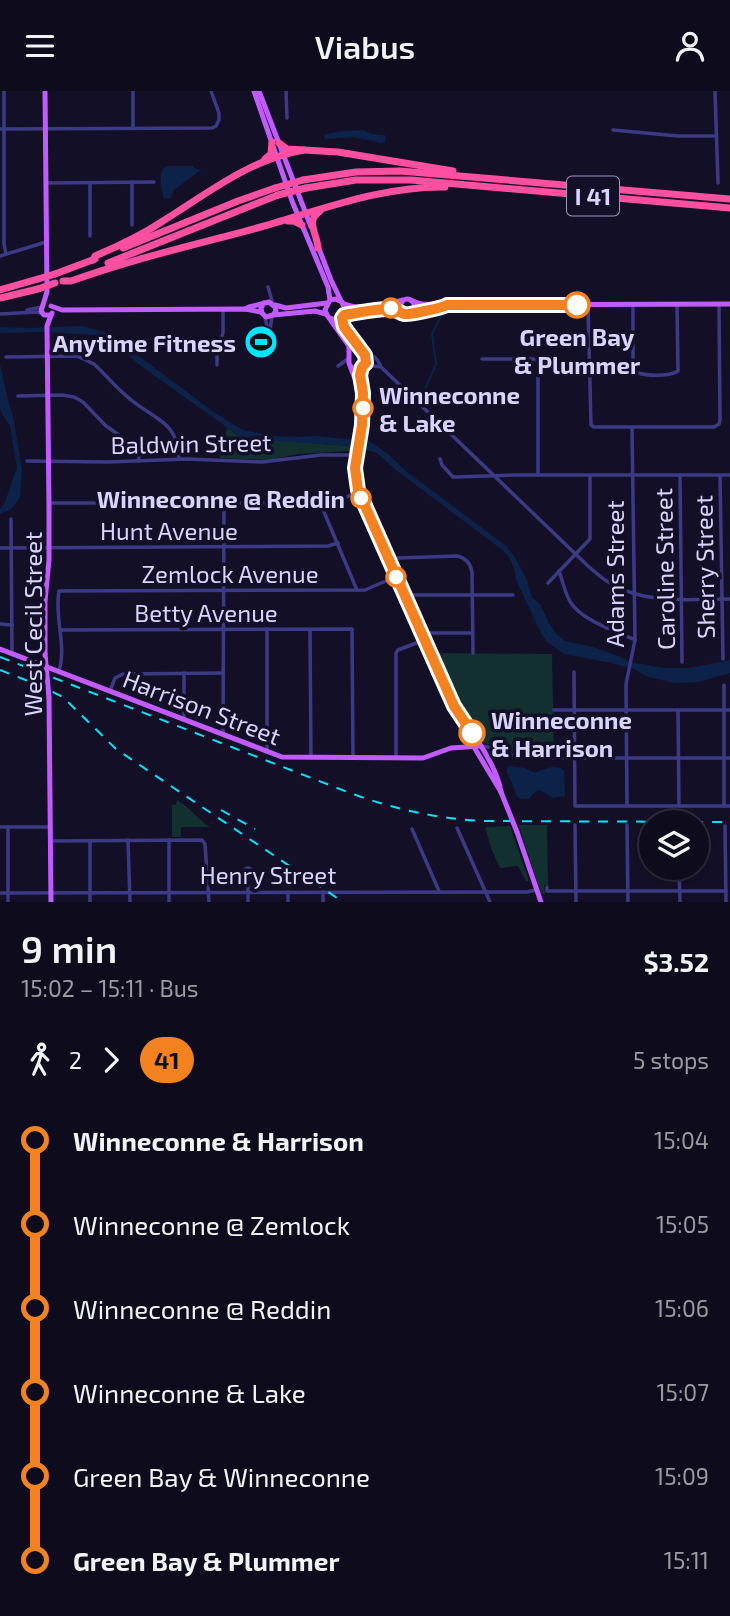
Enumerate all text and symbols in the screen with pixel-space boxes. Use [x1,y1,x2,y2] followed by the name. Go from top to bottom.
[21,27,59,65] icon: menu
[315,27,415,65] text: Viabus
[671,27,709,65] icon: person
[567,177,619,215] road number: I 41
[564,292,590,318] marker: Green Bay & Plummer
[381,298,401,318] unlabelled marker
[514,322,641,379] place label: Green Bay & Plummer
[242,323,280,361] sports icon: Anytime Fitness
[53,328,236,357] place label: Anytime Fitness
[379,380,520,437] place label: Winneconne & Lake
[353,398,373,418] marker: Winneconne & Lake
[110,427,272,459] street label: Baldwin Street
[97,484,345,513] place label: Winneconne @ Reddin
[351,488,371,508] marker: Winneconne @ Reddin
[648,488,680,650] street label: Caroline Street
[688,495,720,639] street label: Sherry Street
[600,500,629,648] street label: Adams Street
[100,516,238,545] street label: Hunt Avenue
[18,532,47,716] street label: West Cecil Street
[141,559,319,588] street label: Zemlock Avenue
[386,567,406,587] unlabelled marker
[134,598,278,627] street label: Betty Avenue
[119,664,285,750] street label: Harrison Street
[491,705,632,762] place label: Winneconne & Harrison
[459,720,485,746] marker: Winneconne & Harrison
[639,810,709,880] map controls
[639,810,709,880] button: layers
[200,860,336,889] street label: Henry Street
[21,925,117,971] text: 9 min
[643,946,709,977] text: $3.52
[21,974,199,1002] text: 15:02 – 15:11 · Bus
[21,1041,59,1079] icon: walk
[92,1041,130,1079] icon: forward
[154,1045,180,1074] text: 41
[69,1046,82,1074] text: 2
[633,1046,709,1074] text: 5 stops
[73,1125,364,1156] text: Winneconne & Harrison
[654,1126,709,1154] text: 15:04
[73,1209,350,1240] text: Winneconne @ Zemlock
[656,1210,709,1238] text: 15:05
[73,1293,331,1324] text: Winneconne @ Reddin
[655,1294,709,1322] text: 15:06
[73,1377,306,1408] text: Winneconne & Lake
[656,1378,709,1406] text: 15:07
[73,1461,370,1492] text: Green Bay & Winneconne
[655,1462,709,1490] text: 15:09
[73,1545,340,1576] text: Green Bay & Plummer
[664,1546,709,1574] text: 15:11

